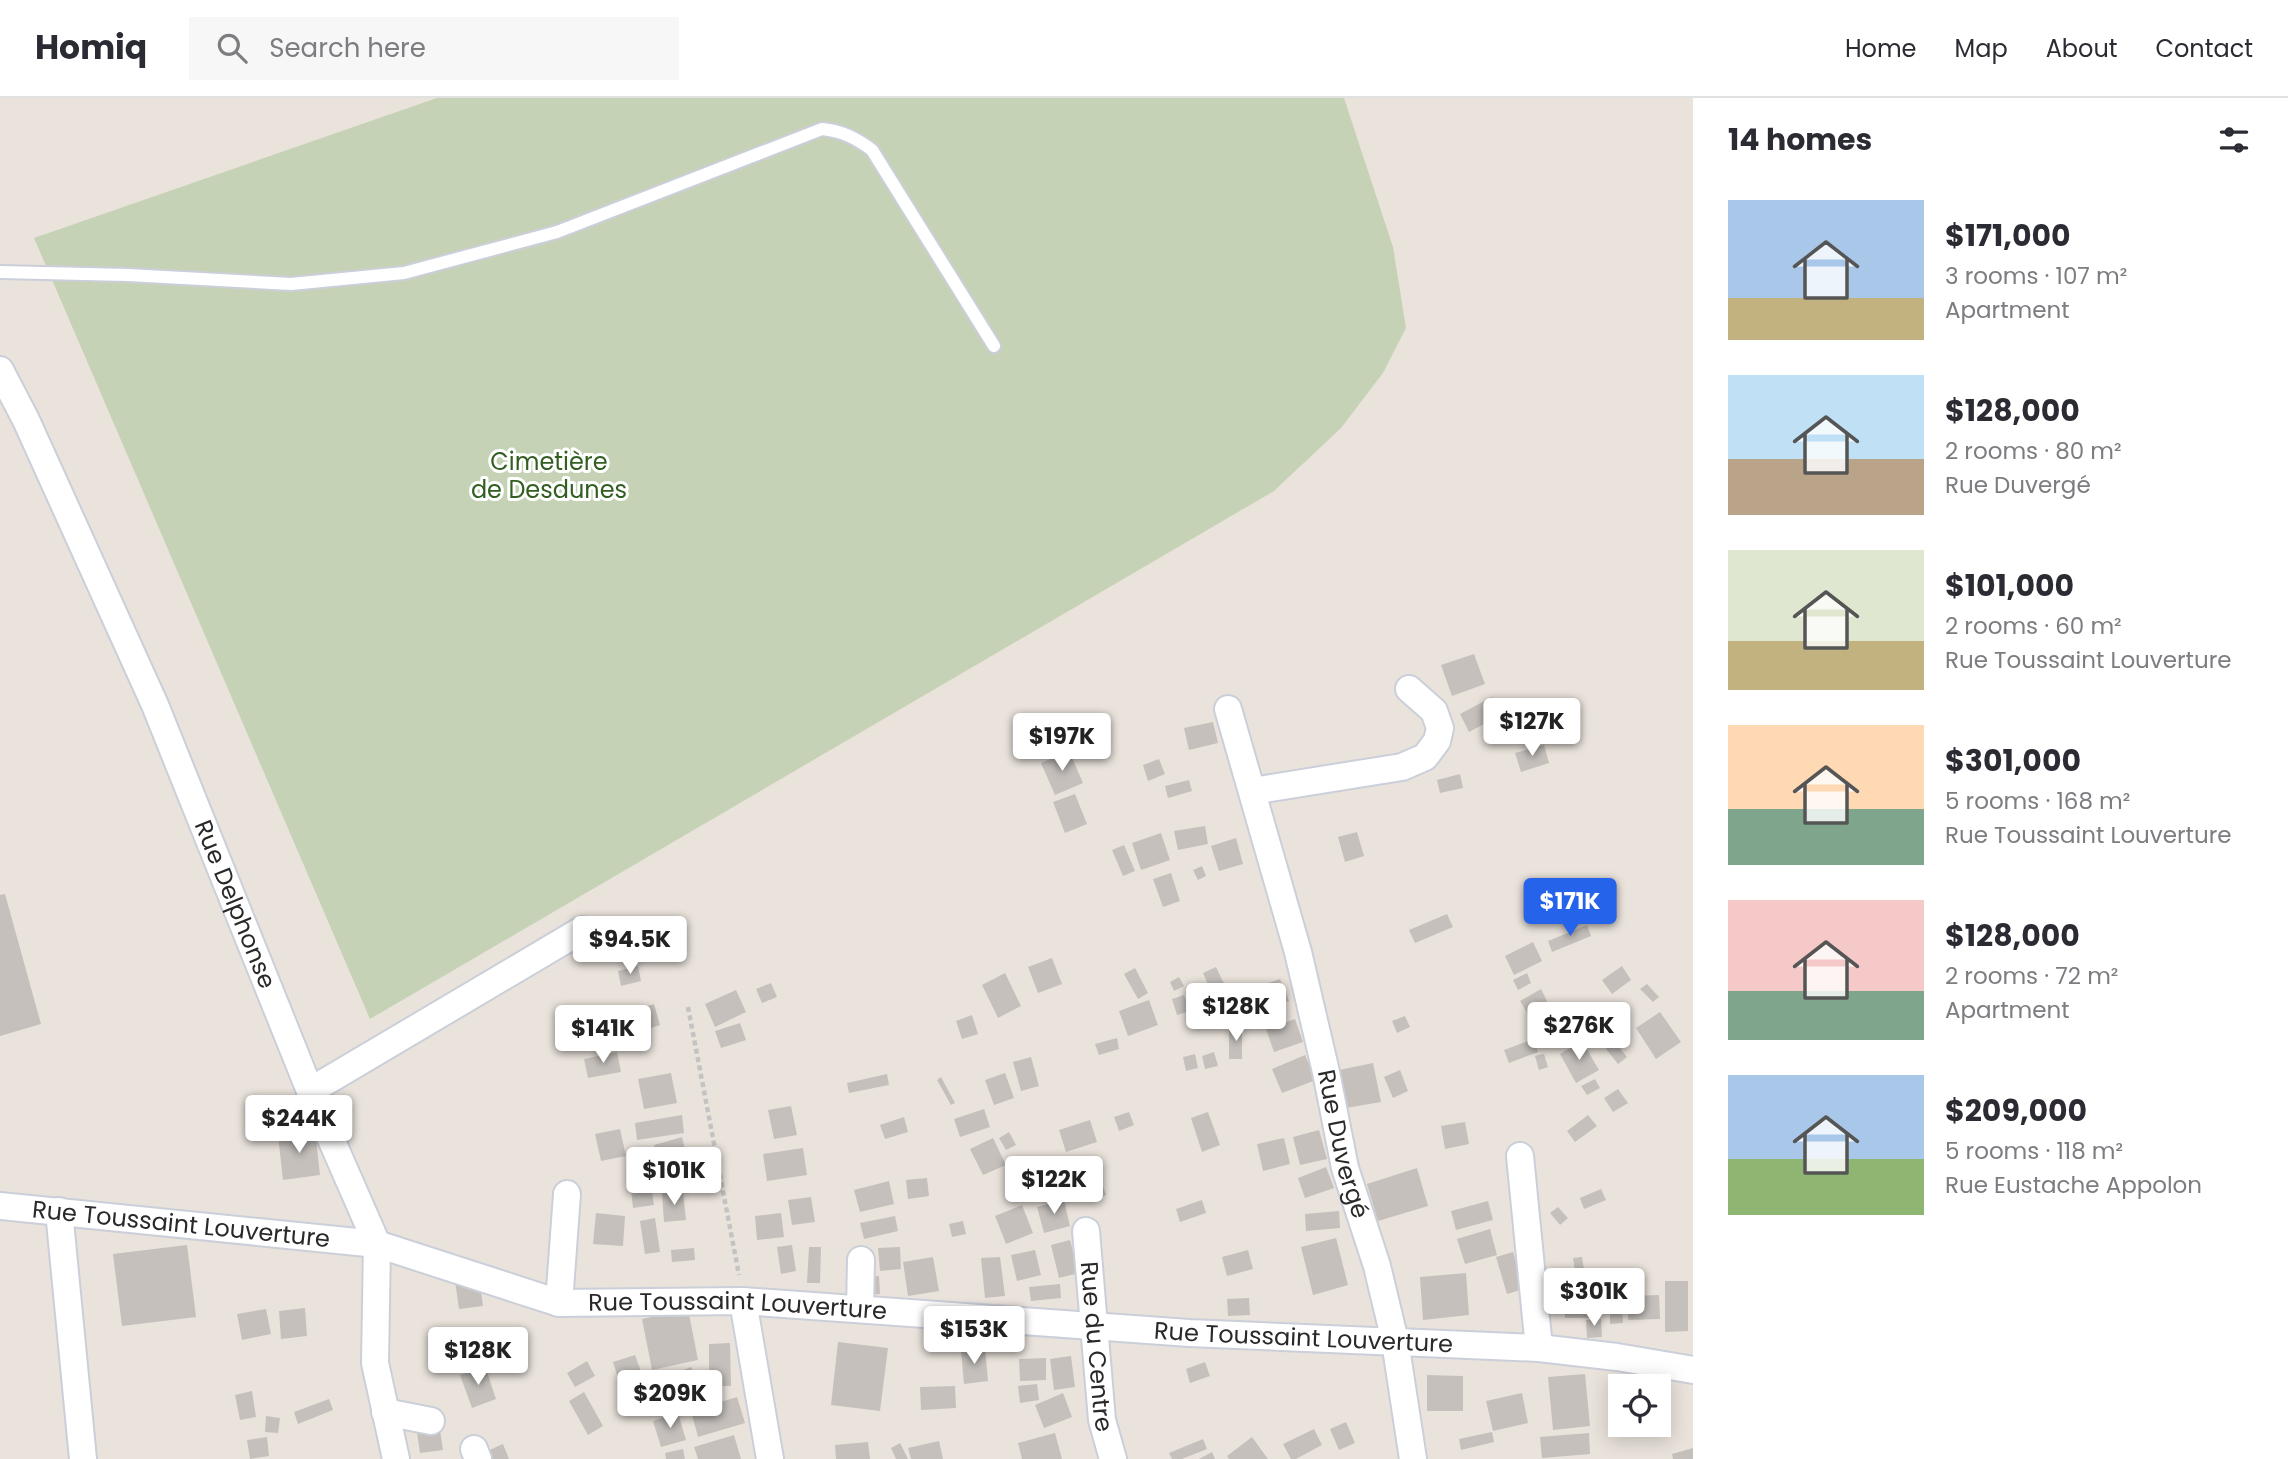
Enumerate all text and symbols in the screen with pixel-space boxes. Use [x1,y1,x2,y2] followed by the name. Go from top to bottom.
[189,17,679,80] search box
[35,24,147,71] text: Homiq
[213,29,251,67] icon: search
[269,30,426,66] text: Search here
[1845,32,1917,65] text: Home
[1955,32,2008,65] text: Map
[2046,32,2117,65] text: About
[2155,32,2253,65] text: Contact
[1728,118,1872,161] text: 14 homes
[2215,121,2253,159] icon: filters
[1945,214,2071,257] text: $171,000
[1784,228,1868,312] icon: home
[1945,260,2127,292] text: 3 rooms · 107 m²
[1945,294,2070,326] text: Apartment
[1945,389,2080,432] text: $128,000
[1784,403,1868,487] icon: home
[1945,435,2122,467] text: 2 rooms · 80 m²
[471,445,627,506] park label: Cimetière de Desdunes
[1945,469,2091,501] text: Rue Duvergé
[1945,564,2074,607] text: $101,000
[1784,578,1868,662] icon: home
[1945,610,2122,642] text: 2 rooms · 60 m²
[1945,644,2232,676] text: Rue Toussaint Louverture
[1483,698,1581,758] pin: $127K
[1499,705,1565,737] text: $127K
[1013,714,1111,773] pin: $197K
[1029,720,1095,752] text: $197K
[1945,739,2081,782] text: $301,000
[1784,753,1868,837] icon: home
[1945,785,2130,817] text: 5 rooms · 168 m²
[187,815,284,993] street label: Rue Delphonse
[1945,819,2232,851] text: Rue Toussaint Louverture
[1521,878,1619,938] pin: $171K
[1540,885,1600,917] text: $171K
[1945,914,2080,957] text: $128,000
[573,916,687,976] pin: $94.5K
[589,923,671,955] text: $94.5K
[1784,928,1868,1012] icon: home
[1945,960,2118,992] text: 2 rooms · 72 m²
[1187,984,1285,1043] pin: $128K
[1202,990,1270,1022] text: $128K
[1945,994,2070,1026] text: Apartment
[1530,1002,1628,1062] pin: $276K
[554,1006,652,1065] pin: $141K
[1543,1009,1615,1041] text: $276K
[571,1012,635,1044] text: $141K
[1310,1067,1377,1222] street label: Rue Duvergé
[1945,1089,2087,1132] text: $209,000
[250,1096,348,1155] pin: $244K
[261,1102,337,1134] text: $244K
[1784,1103,1868,1187] icon: home
[1945,1135,2123,1167] text: 5 rooms · 118 m²
[625,1148,723,1207] pin: $101K
[642,1154,706,1186] text: $101K
[1005,1156,1103,1216] pin: $122K
[1021,1163,1087,1195] text: $122K
[1945,1169,2202,1201] text: Rue Eustache Appolon
[31,1192,332,1255] street label: Rue Toussaint Louverture
[1073,1260,1122,1436] street label: Rue du Centre
[1545,1268,1643,1328] pin: $301K
[1560,1275,1628,1307] text: $301K
[588,1284,888,1327] street label: Rue Toussaint Louverture
[925,1306,1023,1366] pin: $153K
[940,1313,1008,1345] text: $153K
[1153,1314,1454,1360] street label: Rue Toussaint Louverture
[429,1328,527,1387] pin: $128K
[444,1334,512,1366] text: $128K
[621,1370,719,1430] pin: $209K
[1608,1374,1671,1437] map controls
[1608,1374,1671,1437] button: locate
[633,1377,707,1409] text: $209K

